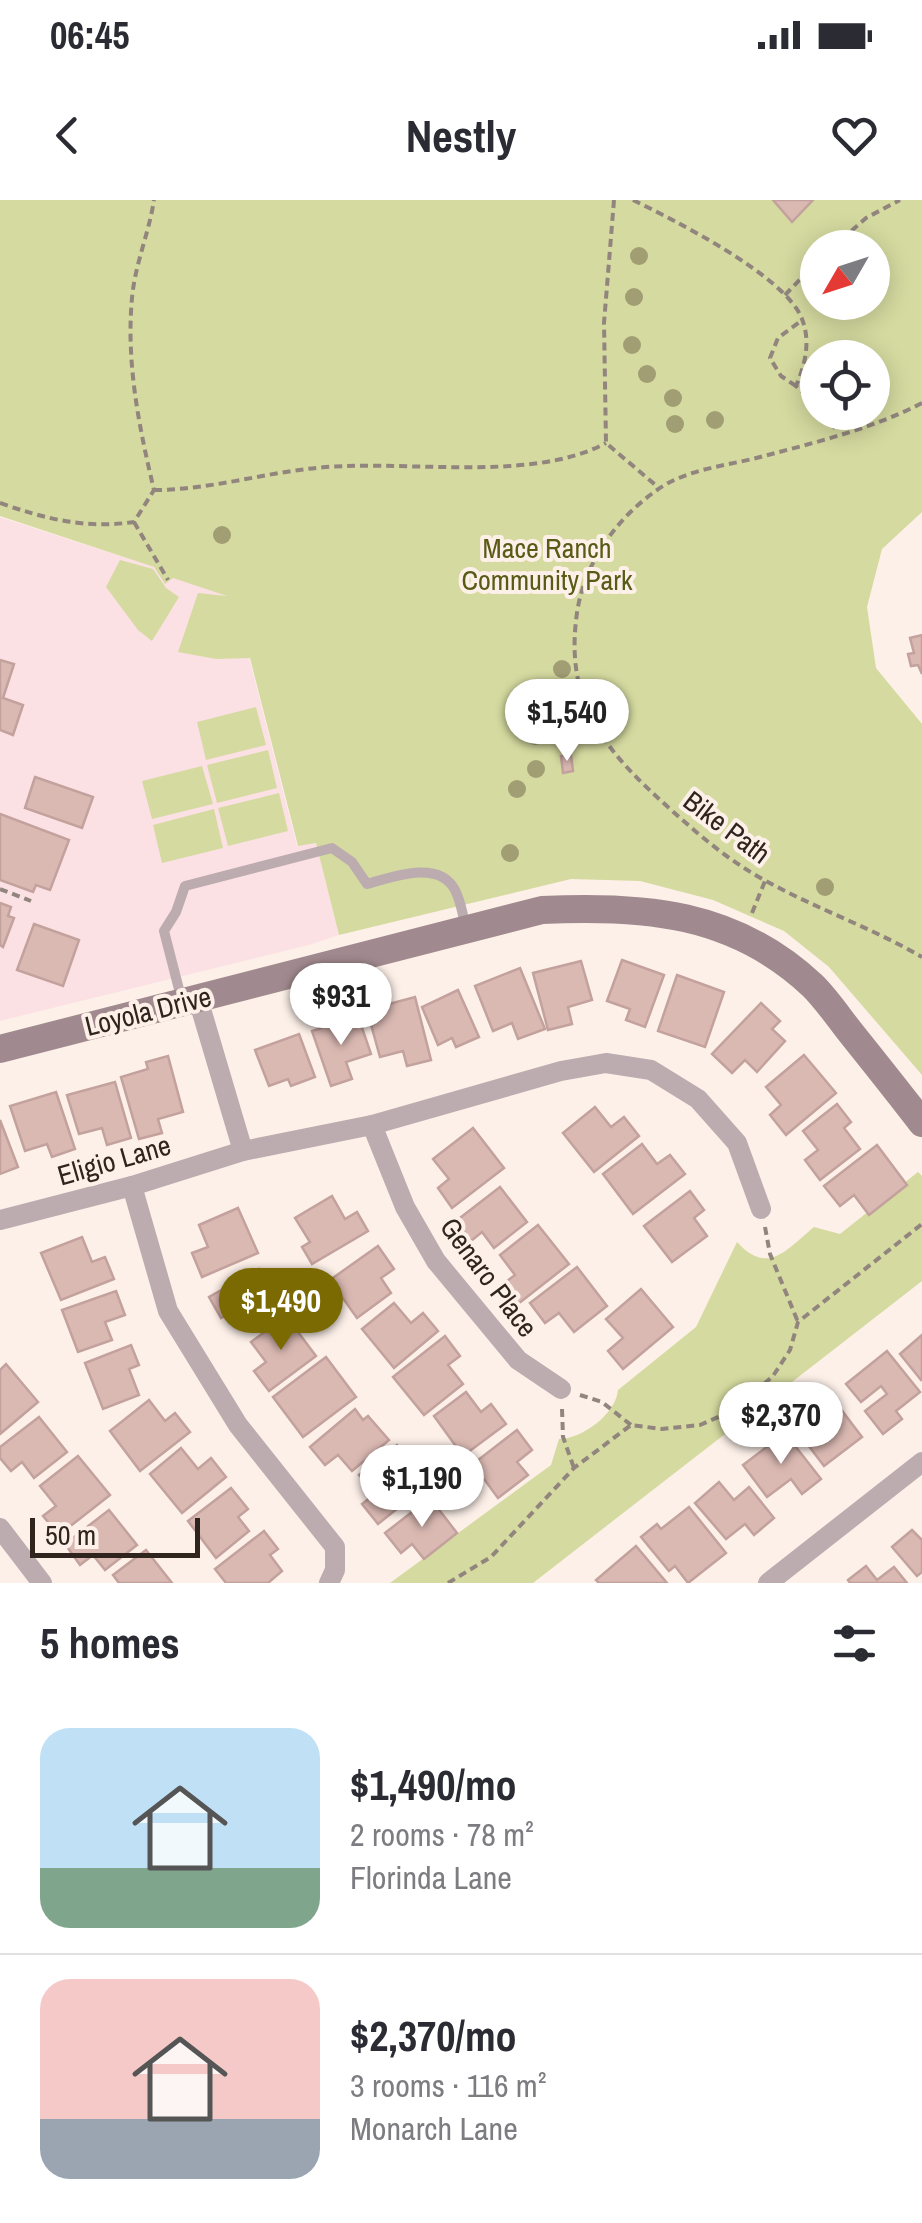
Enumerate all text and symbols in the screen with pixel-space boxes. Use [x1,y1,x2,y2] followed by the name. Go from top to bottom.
[50,10,130,61] text: 06:45
[406,105,516,166] text: Nestly
[40,108,95,163] icon: back
[827,108,882,163] icon: heart
[800,230,890,320] north arrow
[800,230,890,430] map controls
[800,340,890,430] button: locate
[462,529,633,599] park label: Mace Ranch Community Park
[486,679,648,764] pin: $1,540
[527,690,607,733] text: $1,540
[676,782,778,872] street label: Bike Path
[282,963,400,1048] pin: $931
[312,974,370,1017] text: $931
[81,977,215,1045] street label: Loyola Drive
[53,1126,175,1194] street label: Eligio Lane
[432,1209,546,1345] street label: Genaro Place
[200,1268,362,1353] pin: $1,490
[241,1279,321,1322] text: $1,490
[700,1382,862,1467] pin: $2,370
[741,1393,821,1436] text: $2,370
[341,1445,503,1530] pin: $1,190
[382,1456,462,1499] text: $1,190
[30,1513,200,1558] scale bar
[45,1516,96,1554] text: 50 m
[40,1615,180,1671] text: 5 homes
[827,1616,882,1671] icon: filters
[350,1757,517,1813] text: $1,490/mo
[120,1768,240,1888] icon: home
[350,1813,534,1856] text: 2 rooms · 78 m²
[350,1856,512,1899] text: Florinda Lane
[350,2008,517,2064] text: $2,370/mo
[120,2019,240,2139] icon: home
[350,2064,546,2107] text: 3 rooms · 116 m²
[350,2107,518,2150] text: Monarch Lane

